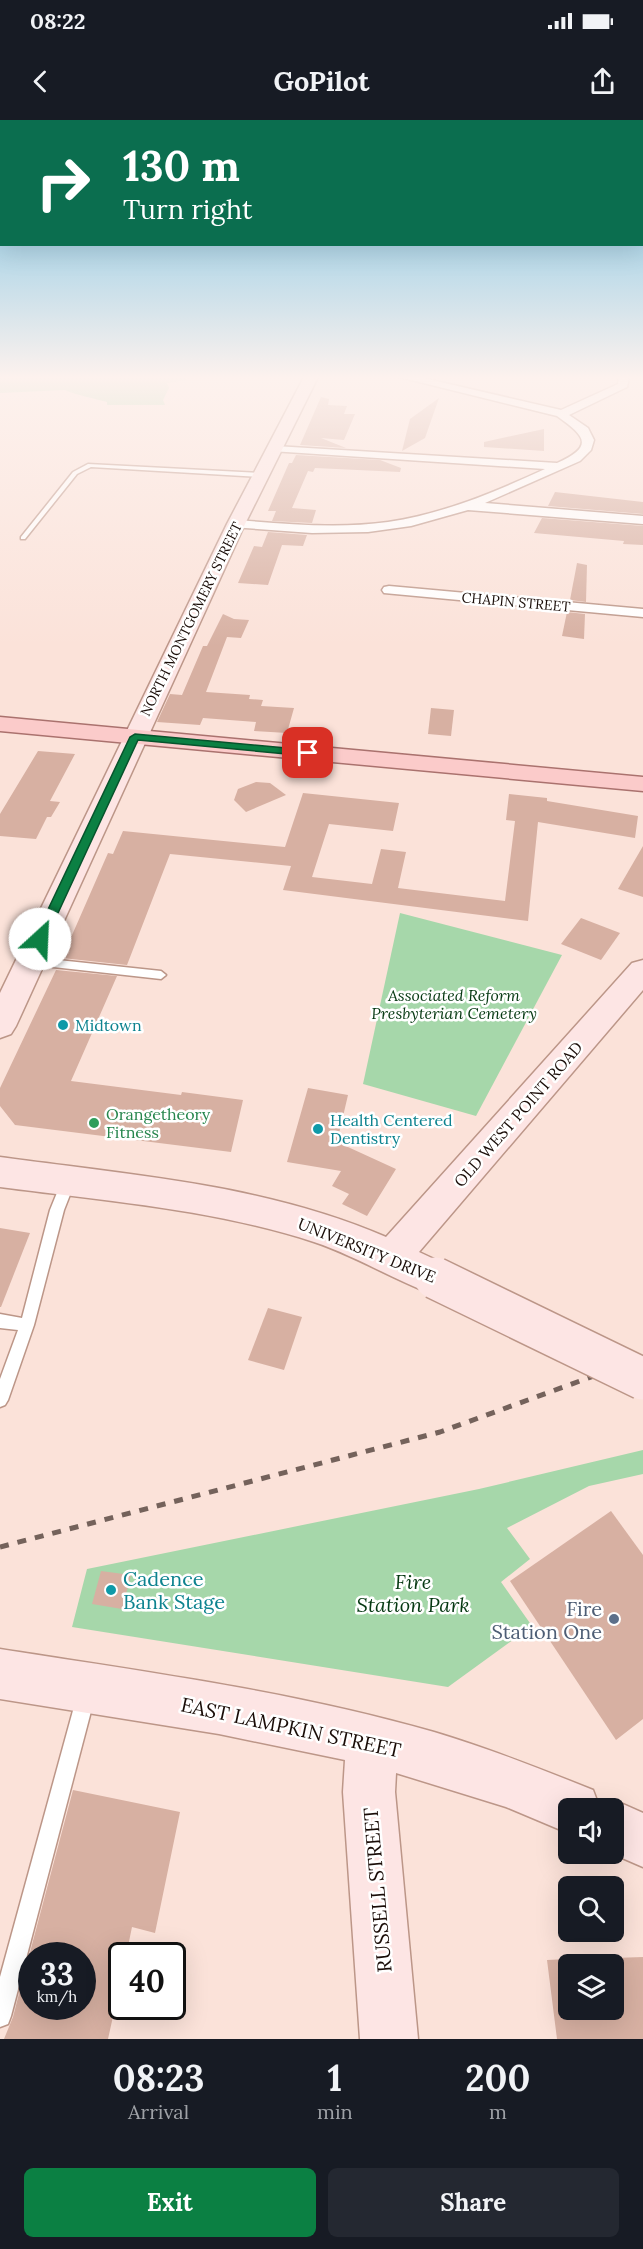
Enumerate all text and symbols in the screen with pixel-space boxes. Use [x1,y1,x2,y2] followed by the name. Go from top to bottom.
[30,7,86,35] text: 08:22
[274,64,369,98] text: GoPilot
[24,65,57,98] icon: back
[586,65,619,98] icon: share
[123,139,240,193] text: 130 m
[24,144,102,222] icon: right
[123,192,252,226] text: Turn right
[136,519,246,719] street label: NORTH MONTGOMERY STREET
[461,588,571,616] street label: CHAPIN STREET
[282,727,333,778] pin
[291,736,324,769] icon: arrive
[8,907,72,971] position arrow
[371,985,537,1023] park label: Associated Reform Presbyterian Cemetery
[75,1015,142,1035] place label: Midtown
[56,1018,70,1032] marker: Midtown
[449,1037,587,1191] street label: OLD WEST POINT ROAD
[106,1104,211,1142] place label: Orangetheory Fitness
[330,1110,453,1148] place label: Health Centered Dentistry
[87,1116,101,1130] marker: Orangetheory Fitness
[311,1122,325,1136] marker: Health Centered Dentistry
[295,1213,439,1287] street label: UNIVERSITY DRIVE
[123,1566,225,1614] place label: Cadence Bank Stage
[356,1569,470,1617] park label: Fire Station Park
[104,1583,118,1597] marker: Cadence Bank Stage
[492,1596,602,1644] place label: Fire Station One
[607,1612,621,1626] marker: Fire Station One
[179,1691,404,1763] street label: EAST LAMPKIN STREET
[558,1798,624,2020] map controls
[558,1798,624,1864] button: sound
[357,1806,397,1973] street label: RUSSELL STREET
[558,1876,624,1942] button: search
[108,1942,186,2020] speed limit sign: 40
[558,1954,624,2020] button: layers
[40,1955,74,1993] text: 33
[37,1987,77,2006] text: km/h
[113,2055,204,2101] text: 08:23
[328,2055,342,2101] text: 1
[465,2055,530,2101] text: 200
[128,2099,189,2124] text: Arrival
[317,2099,353,2124] text: min
[489,2099,507,2124] text: m
[24,2168,316,2237] button: Exit
[328,2168,619,2237] button: Share

